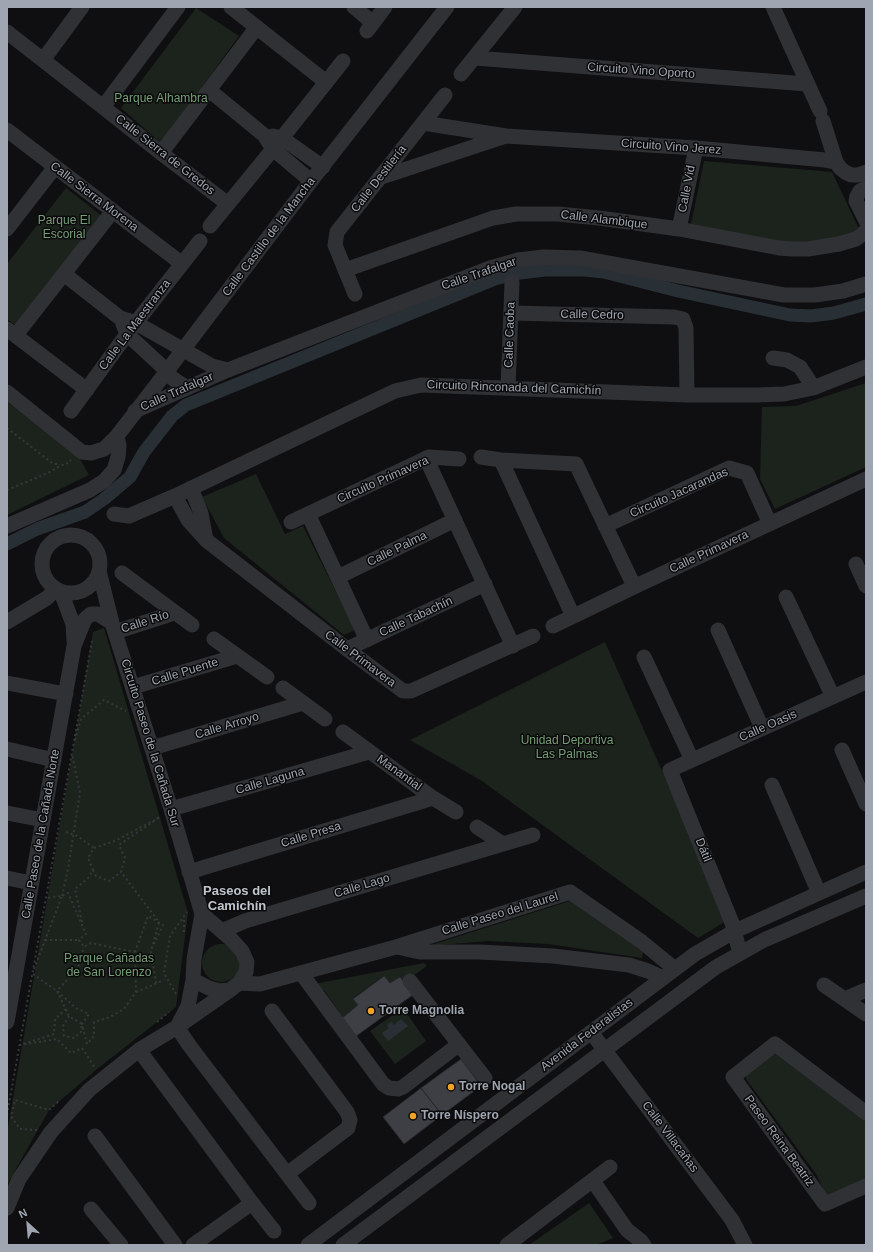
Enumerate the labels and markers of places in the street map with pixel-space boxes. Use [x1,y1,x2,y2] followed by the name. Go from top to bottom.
[379,1004,464,1018] place label: Torre Magnolia
[366,1006,376,1016] marker: Torre Magnolia
[459,1080,525,1094] place label: Torre Nogal
[446,1082,456,1092] marker: Torre Nogal
[421,1109,499,1123] place label: Torre Níspero
[408,1111,418,1121] marker: Torre Níspero

